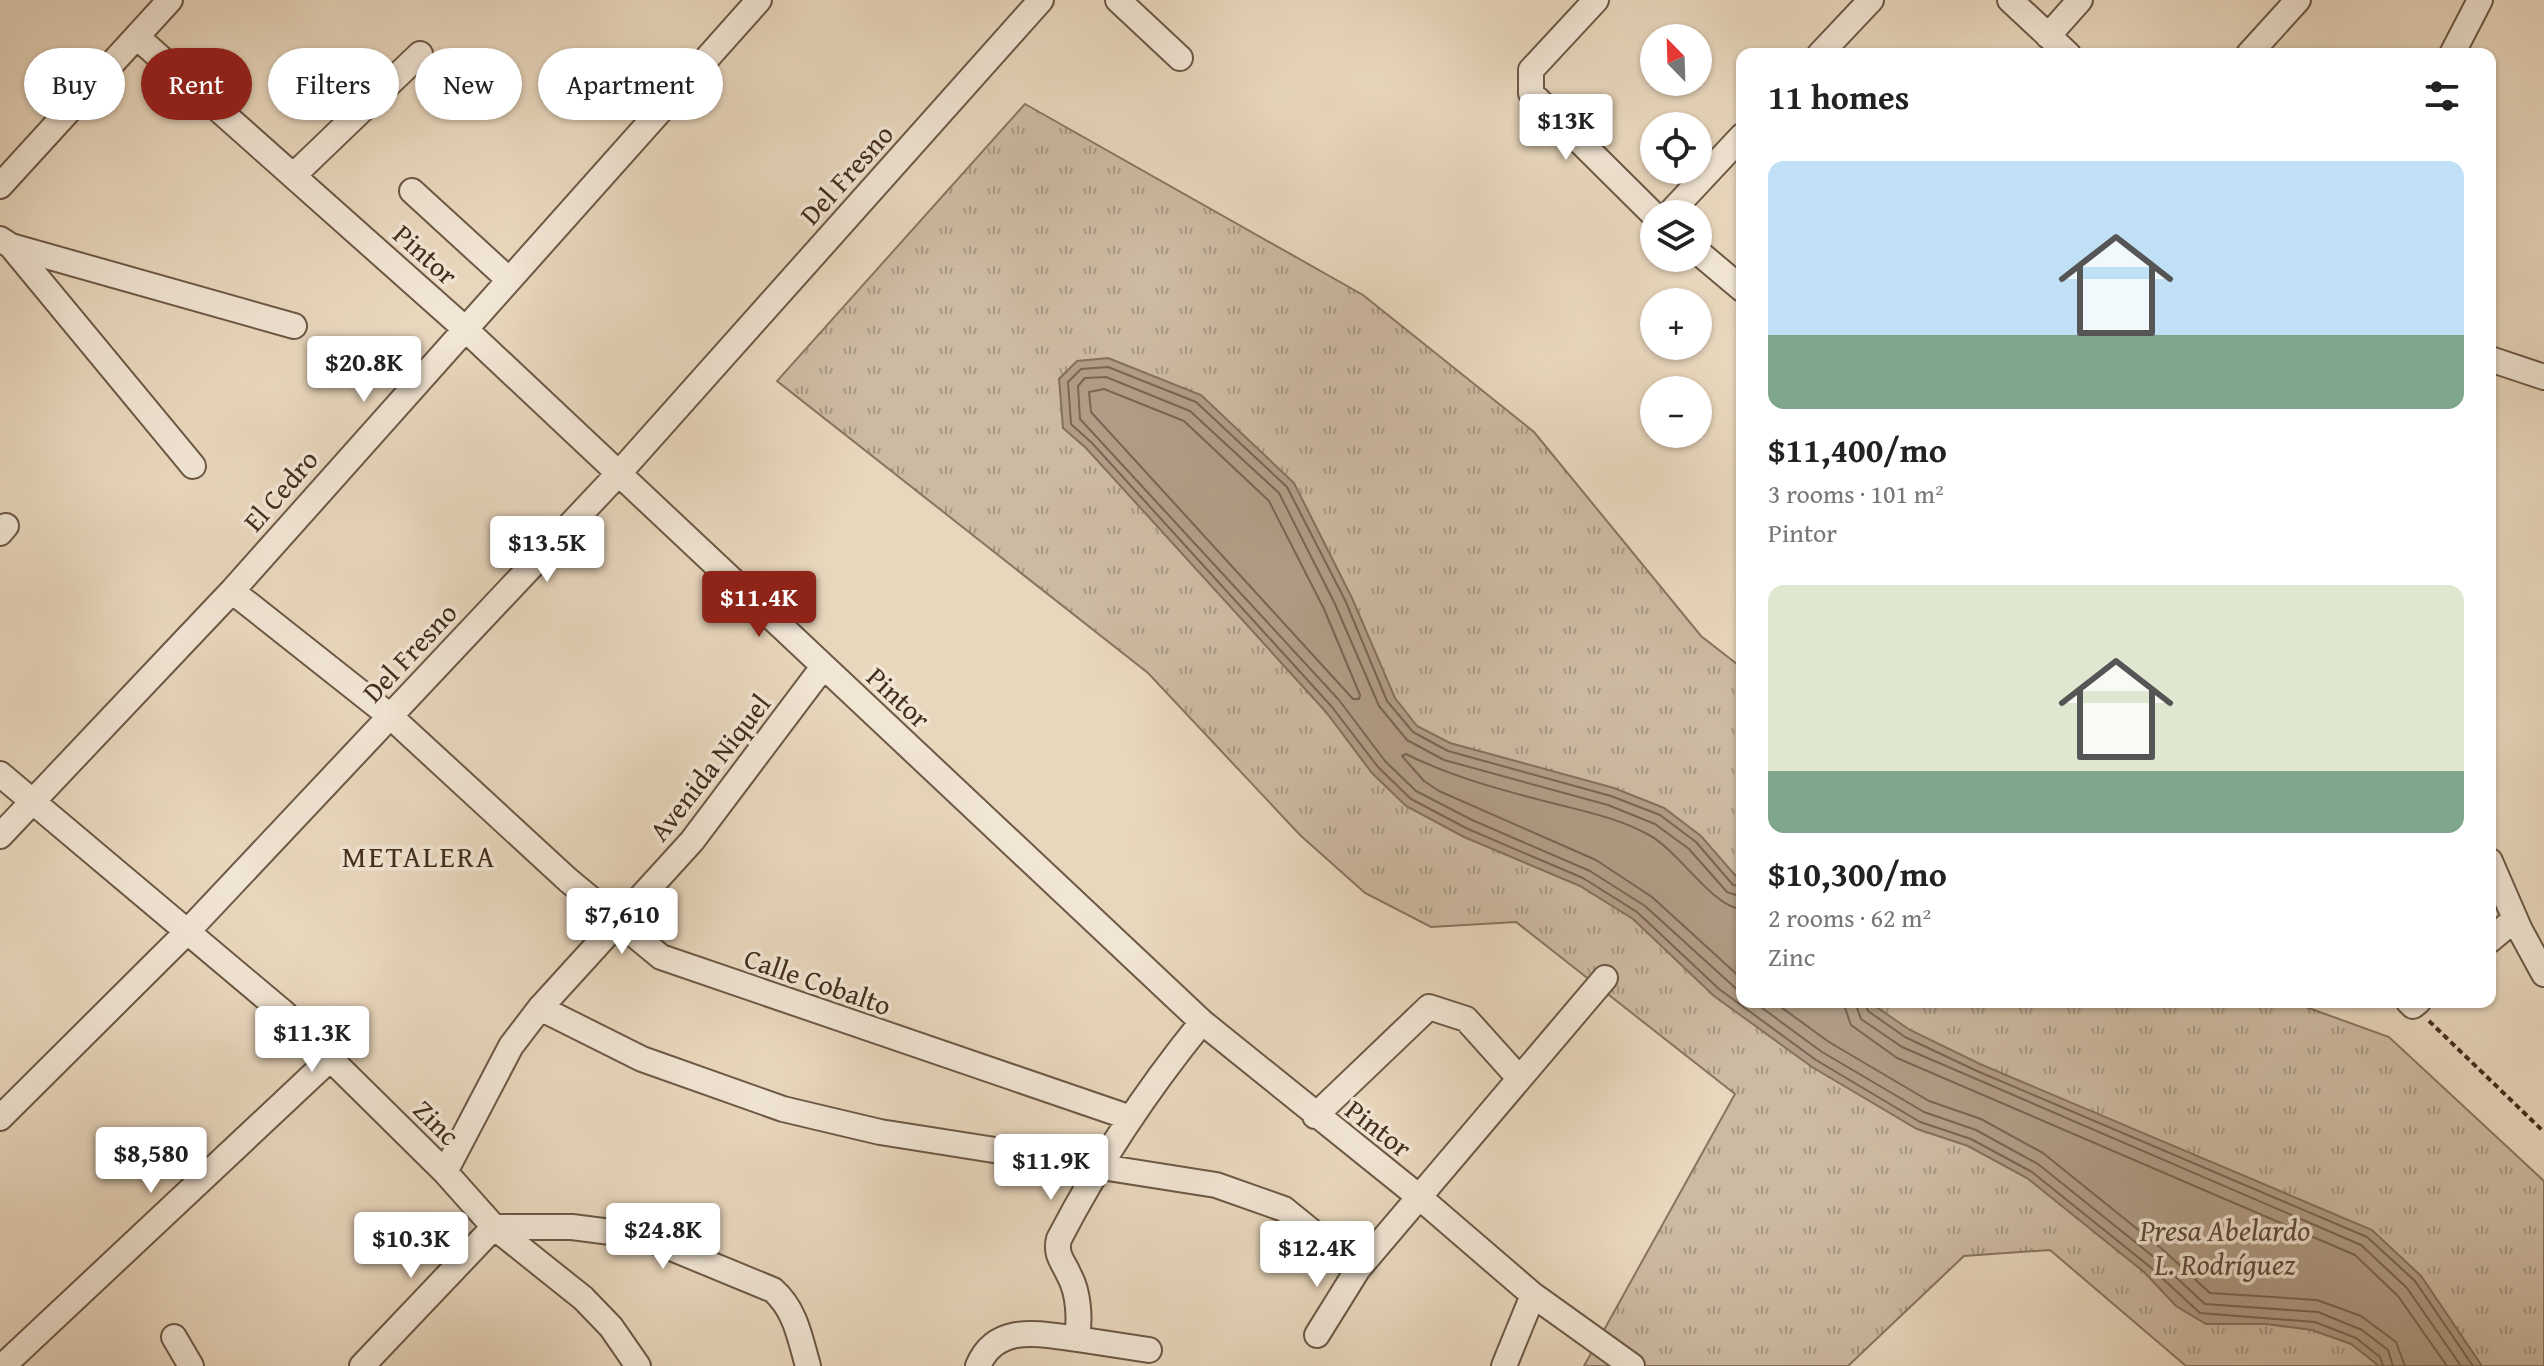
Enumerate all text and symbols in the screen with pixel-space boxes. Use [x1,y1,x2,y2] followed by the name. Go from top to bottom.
[1640,24,1712,96] north arrow
[1640,24,1712,448] map controls
[24,48,125,120] chip: Buy
[141,48,252,120] chip: Rent
[268,48,399,120] chip: Filters
[415,48,522,120] chip: New
[538,48,723,120] chip: Apartment
[1768,72,1909,121] text: 11 homes
[2420,74,2464,118] icon: filters
[1519,94,1613,162] pin: $13K
[1538,100,1594,139] text: $13K
[1640,112,1712,184] button: locate
[790,114,902,234] street label: Del Fresno
[1640,200,1712,272] button: layers
[2044,213,2188,357] icon: home
[385,214,468,294] street label: Pintor
[1640,288,1712,360] button: +
[299,336,429,404] pin: $20.8K
[325,342,403,381] text: $20.8K
[1640,376,1712,448] button: −
[1768,425,1947,474] text: $11,400/mo
[233,440,327,540] street label: El Cedro
[1768,474,1944,513] text: 3 rooms · 101 m²
[1768,513,1837,552] text: Pintor
[482,516,612,584] pin: $13.5K
[508,522,586,561] text: $13.5K
[694,571,824,639] pin: $11.4K
[720,577,798,616] text: $11.4K
[352,593,466,711] street label: Del Fresno
[2044,637,2188,781] icon: home
[858,657,941,738] street label: Pintor
[638,685,780,849] street label: Avenida Niquel
[342,834,496,878] district label: METALERA
[1768,849,1947,898] text: $10,300/mo
[557,888,687,956] pin: $7,610
[585,894,659,933] text: $7,610
[1768,898,1931,937] text: 2 rooms · 62 m²
[739,937,897,1025] street label: Calle Cobalto
[1768,937,1815,976] text: Zinc
[247,1006,377,1074] pin: $11.3K
[273,1012,351,1051] text: $11.3K
[1337,1089,1421,1167] street label: Pintor
[405,1090,469,1154] street label: Zinc
[86,1127,216,1195] pin: $8,580
[114,1133,188,1172] text: $8,580
[986,1134,1116,1202] pin: $11.9K
[1012,1140,1090,1179] text: $11.9K
[598,1203,728,1271] pin: $24.8K
[2139,1208,2310,1286] water label: Presa Abelardo L. Rodríguez
[624,1209,702,1248] text: $24.8K
[346,1212,476,1280] pin: $10.3K
[372,1218,450,1257] text: $10.3K
[1252,1221,1382,1289] pin: $12.4K
[1278,1227,1356,1266] text: $12.4K

